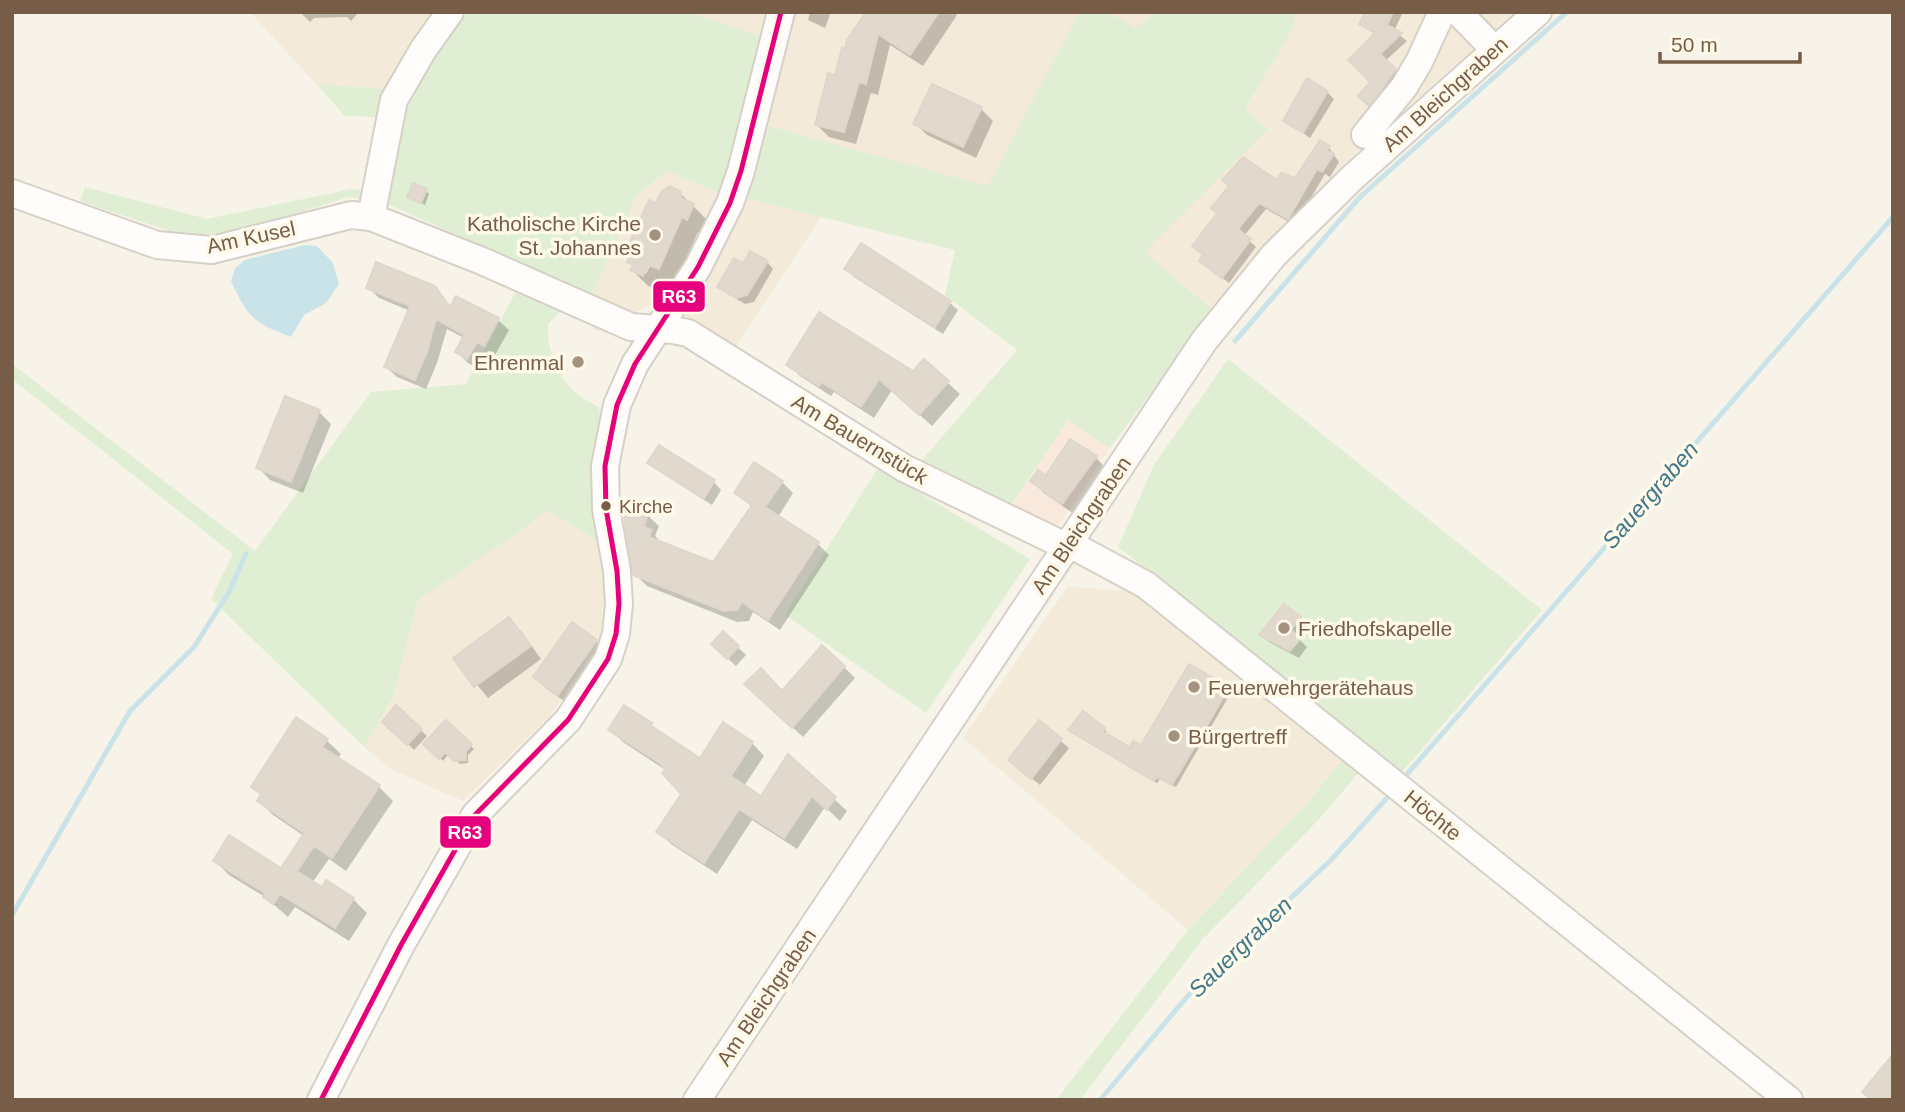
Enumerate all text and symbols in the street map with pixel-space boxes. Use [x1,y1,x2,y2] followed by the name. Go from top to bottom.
[1660,21,1800,65] scale bar
[1378,32,1512,156] street label: Am Bleichgraben
[1671,33,1718,56] text: 50 m
[467,212,641,259] place label: Katholische Kirche St. Johannes
[205,216,297,258] street label: Am Kusel
[647,227,663,243] marker: Katholische Kirche St. Johannes
[652,280,706,313] line badge: R63
[662,286,696,307] text: R63
[474,351,564,374] place label: Ehrenmal
[570,354,586,370] marker: Ehrenmal
[788,389,932,489] street label: Am Bauernstück
[1597,436,1703,554] water label: Sauergraben
[1027,452,1135,598] street label: Am Bleichgraben
[619,496,673,517] place label: Kirche
[599,499,613,513] marker: Kirche
[1298,617,1452,640] place label: Friedhofskapelle
[1276,620,1292,636] marker: Friedhofskapelle
[1208,676,1413,699] place label: Feuerwehrgerätehaus
[1186,679,1202,695] marker: Feuerwehrgerätehaus
[1188,725,1287,748] place label: Bürgertreff
[1166,728,1182,744] marker: Bürgertreff
[1400,785,1466,845] street label: Höchte
[439,815,492,849] line badge: R63
[448,822,482,843] text: R63
[1183,891,1297,1003] water label: Sauergraben
[712,924,820,1070] street label: Am Bleichgraben

